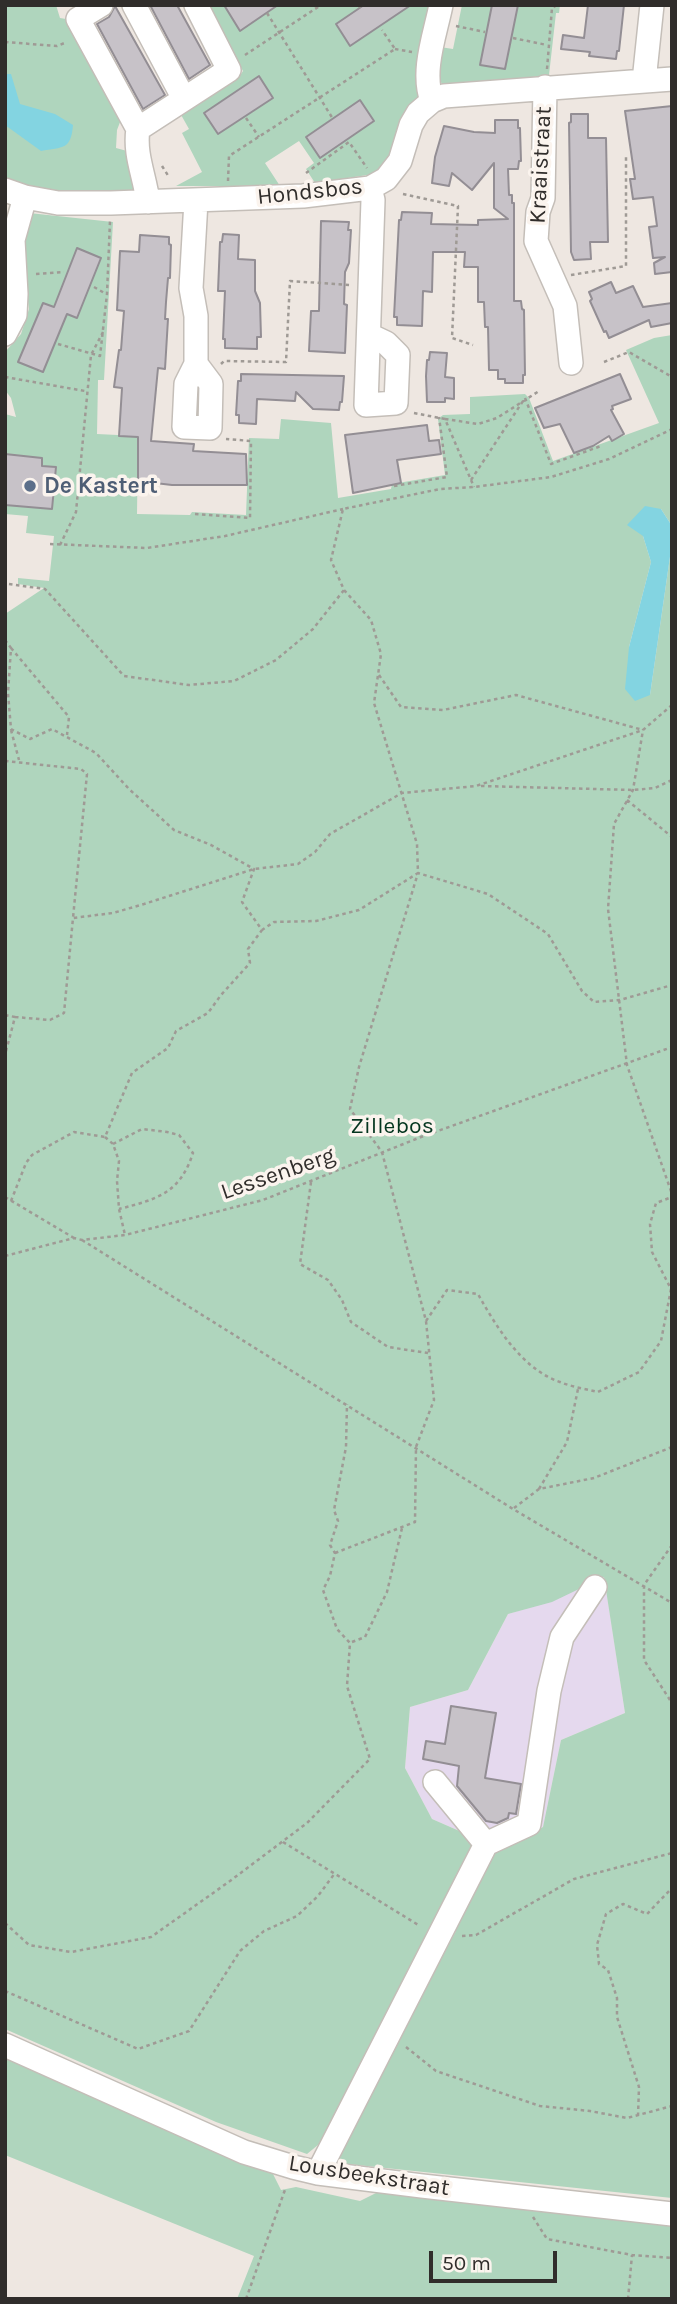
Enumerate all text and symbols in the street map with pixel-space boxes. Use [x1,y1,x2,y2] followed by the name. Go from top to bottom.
[524,106,558,224] street label: Kraaistraat
[256,173,364,211] street label: Hondsbos
[44,472,158,500] place label: De Kastert
[22,478,38,494] marker: De Kastert
[350,1112,434,1140] park label: Zillebos
[217,1142,339,1206] street label: Lessenberg
[287,2150,451,2202] street label: Lousbeekstraat
[432,2238,560,2282] scale bar
[442,2251,491,2275] text: 50 m

